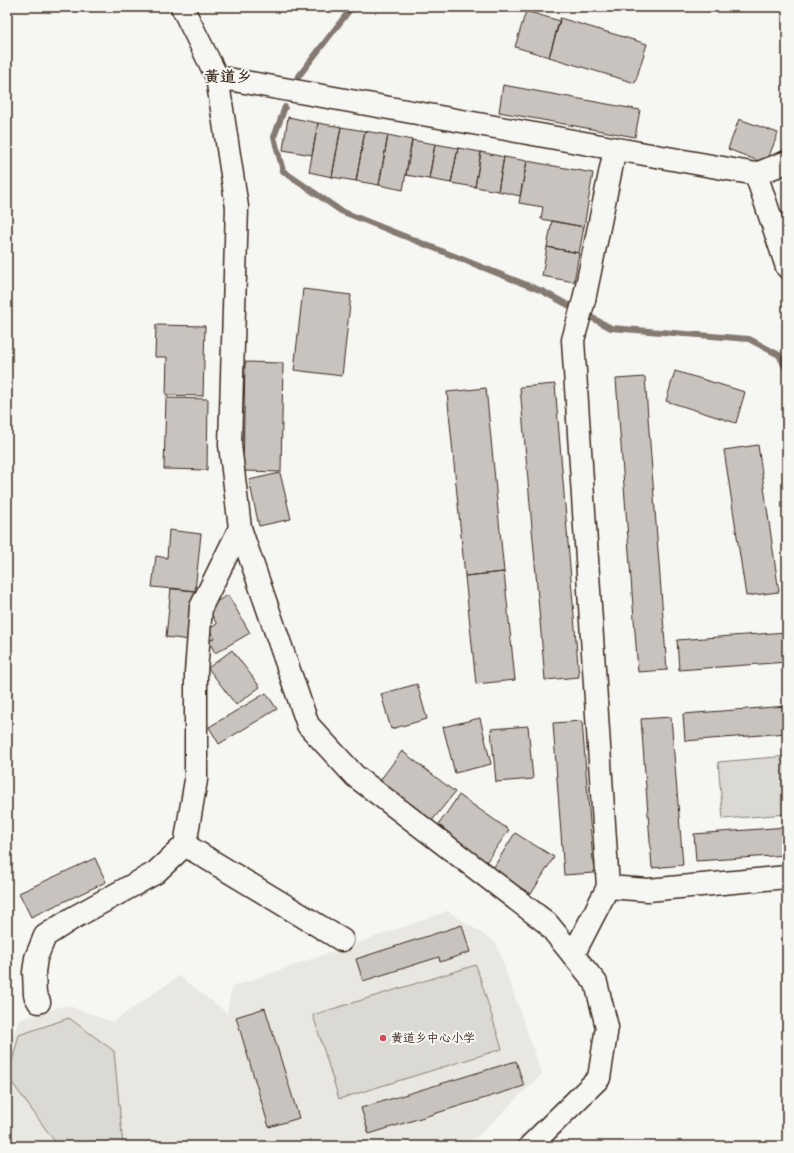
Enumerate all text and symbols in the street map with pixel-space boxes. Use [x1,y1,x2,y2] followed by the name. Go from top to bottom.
[204,62,252,91] district label: 黄道乡
[391,1027,475,1049] place label: 黄道乡中心小学
[378,1033,388,1043] marker: 黄道乡中心小学

